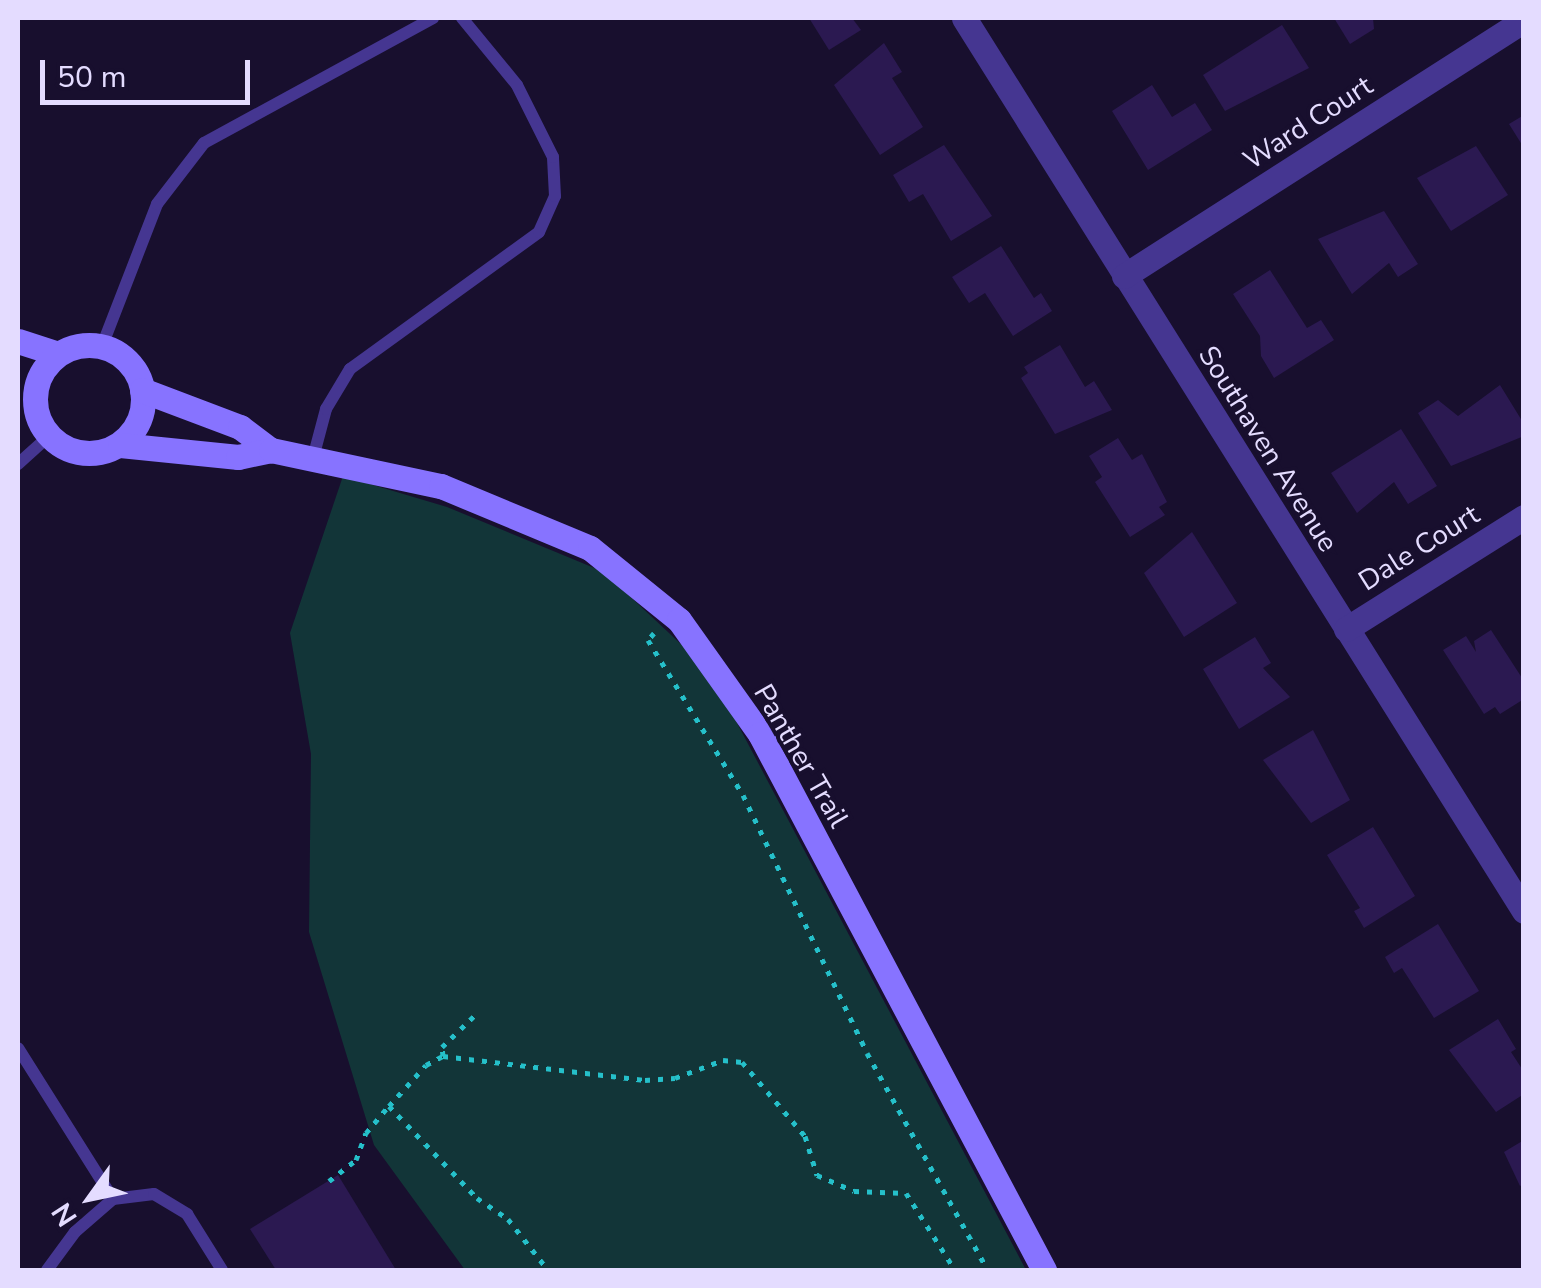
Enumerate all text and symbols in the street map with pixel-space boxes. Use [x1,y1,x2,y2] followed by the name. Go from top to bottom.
[45,40,255,102] scale bar
[57,57,126,98] text: 50 m
[1237,69,1379,177] street label: Ward Court
[1191,340,1345,558] street label: Southaven Avenue
[1353,498,1485,598] street label: Dale Court
[746,678,856,834] street label: Panther Trail
[40,1148,140,1248] north arrow
[43,1195,86,1233] text: N

